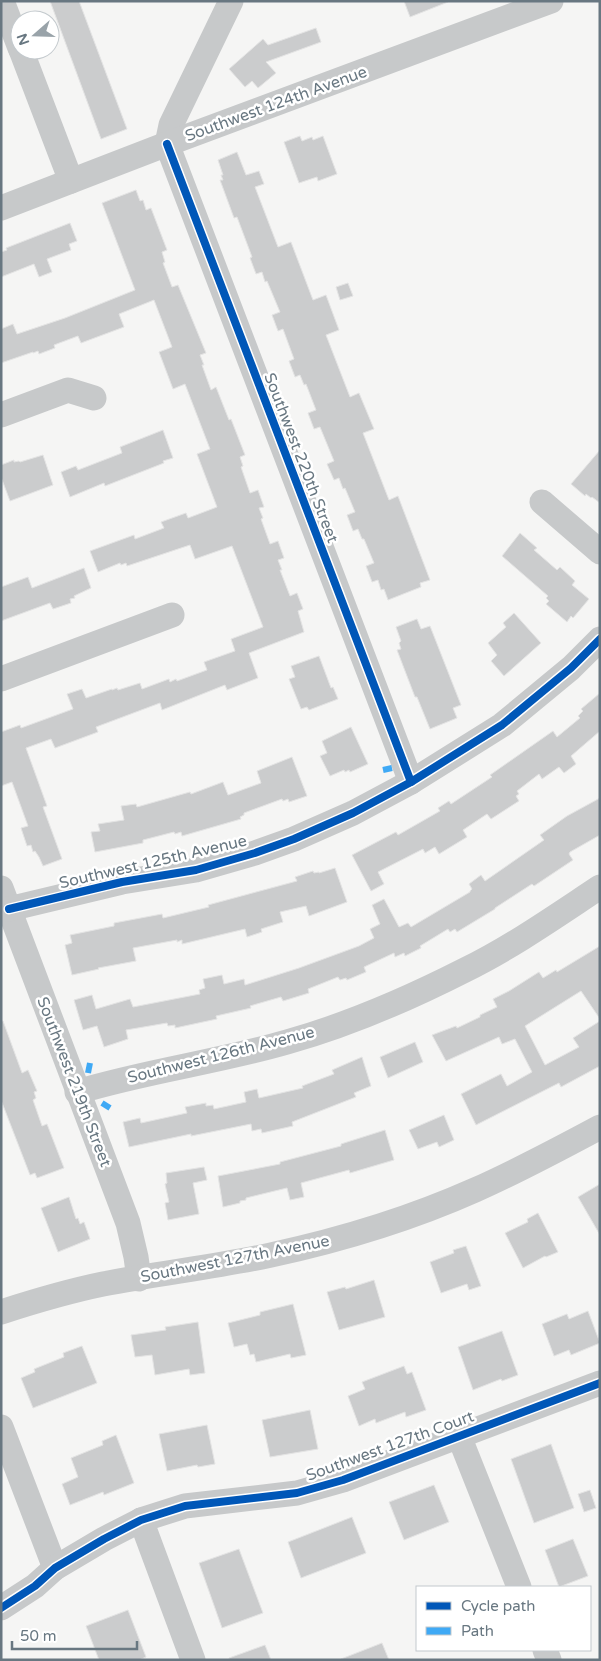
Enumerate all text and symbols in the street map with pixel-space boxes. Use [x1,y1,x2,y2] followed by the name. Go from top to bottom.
[10,10,60,60] north arrow
[13,31,33,47] text: N
[182,62,370,146] street label: Southwest 124th Avenue
[259,370,343,546] street label: Southwest 220th Street
[57,831,249,893] street label: Southwest 125th Avenue
[32,994,116,1170] street label: Southwest 219th Street
[125,1022,317,1088] street label: Southwest 126th Avenue
[139,1231,331,1287] street label: Southwest 127th Avenue
[303,1406,477,1486] street label: Southwest 127th Court
[416,1586,591,1651] legend
[461,1597,535,1615] text: Cycle path
[12,1618,138,1650] scale bar
[461,1622,494,1640] text: Path
[20,1627,57,1645] text: 50 m

